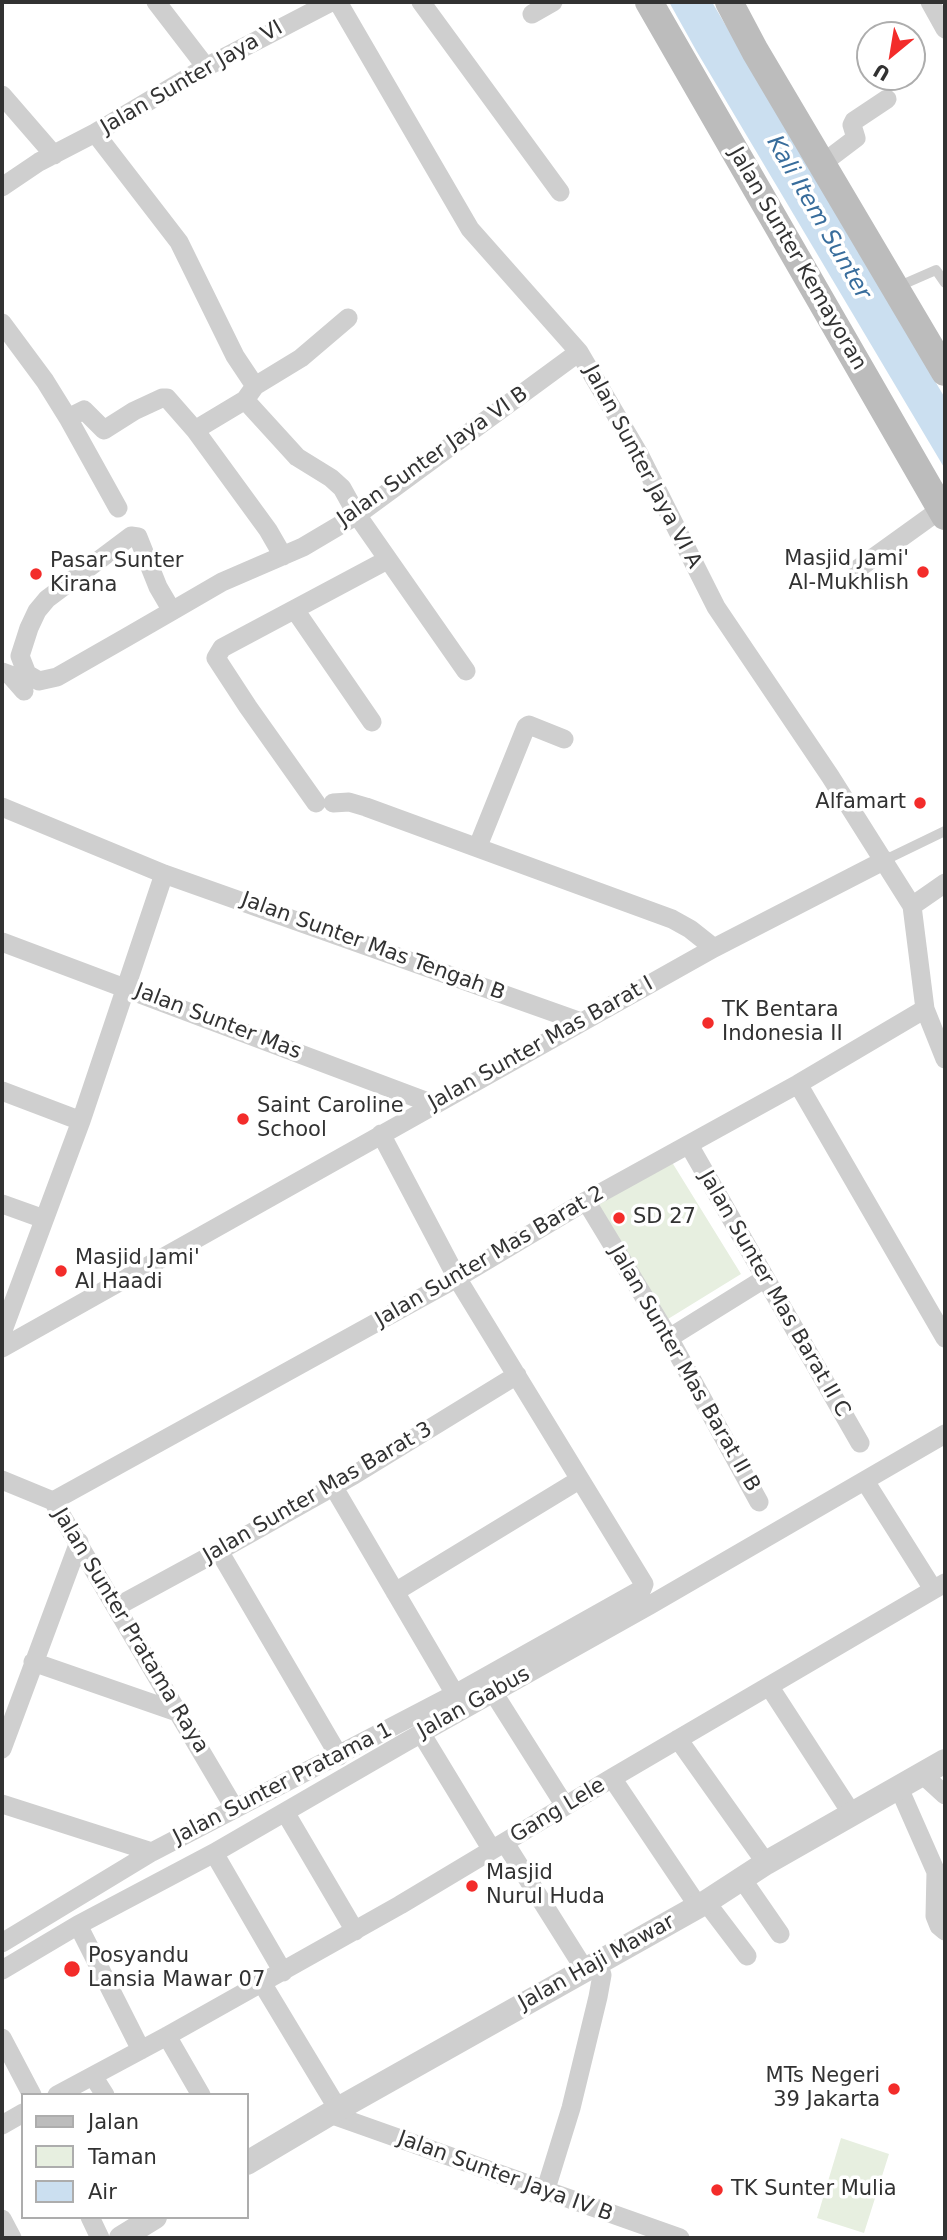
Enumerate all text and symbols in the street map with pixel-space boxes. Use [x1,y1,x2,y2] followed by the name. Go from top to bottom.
[97,16,287,140] street label: Jalan Sunter Jaya VI
[856,21,926,91] north arrow
[869,59,894,86] text: U
[760,131,876,305] water label: Kali Item Sunter
[723,143,871,375] street label: Jalan Sunter Kemayoran
[578,361,706,573] street label: Jalan Sunter Jaya VI A
[333,382,533,532] street label: Jalan Sunter Jaya VI B
[784,547,909,597] place label: Masjid Jami' Al-Mukhlish
[50,549,183,599] place label: Pasar Sunter Kirana
[915,564,931,580] marker: Masjid Jami' Al-Mukhlish
[28,566,44,582] marker: Pasar Sunter Kirana
[815,790,906,816] place label: Alfamart
[912,795,928,811] marker: Alfamart
[238,887,508,1007] street label: Jalan Sunter Mas Tengah B
[424,972,658,1116] street label: Jalan Sunter Mas Barat I
[131,979,305,1065] street label: Jalan Sunter Mas
[722,998,843,1048] place label: TK Bentara Indonesia II
[700,1015,716,1031] marker: TK Bentara Indonesia II
[257,1094,404,1144] place label: Saint Caroline School
[235,1111,251,1127] marker: Saint Caroline School
[693,1166,855,1422] street label: Jalan Sunter Mas Barat II C
[371,1181,609,1333] street label: Jalan Sunter Mas Barat 2
[633,1205,696,1231] place label: SD 27
[611,1210,627,1226] marker: SD 27
[603,1241,765,1497] street label: Jalan Sunter Mas Barat II B
[75,1246,200,1296] place label: Masjid Jami' Al Haadi
[53,1263,69,1279] marker: Masjid Jami' Al Haadi
[199,1417,437,1569] street label: Jalan Sunter Mas Barat 3
[47,1504,213,1758] street label: Jalan Sunter Pratama Raya
[413,1662,535,1744] street label: Jalan Gabus
[169,1718,397,1850] street label: Jalan Sunter Pratama 1
[506,1773,610,1849] street label: Gang Lele
[486,1861,605,1911] place label: Masjid Nurul Huda
[464,1878,480,1894] marker: Masjid Nurul Huda
[515,1910,679,2016] street label: Jalan Haji Mawar
[88,1944,265,1994] place label: Posyandu Lansia Mawar 07
[62,1959,82,1979] marker: Posyandu Lansia Mawar 07
[766,2064,880,2114] place label: MTs Negeri 39 Jakarta
[886,2081,902,2097] marker: MTs Negeri 39 Jakarta
[21,2093,248,2219] legend
[88,2110,139,2134] text: Jalan
[394,2126,616,2228] street label: Jalan Sunter Jaya IV B
[88,2145,157,2169] text: Taman
[731,2177,897,2203] place label: TK Sunter Mulia
[88,2180,117,2204] text: Air
[709,2182,725,2198] marker: TK Sunter Mulia

